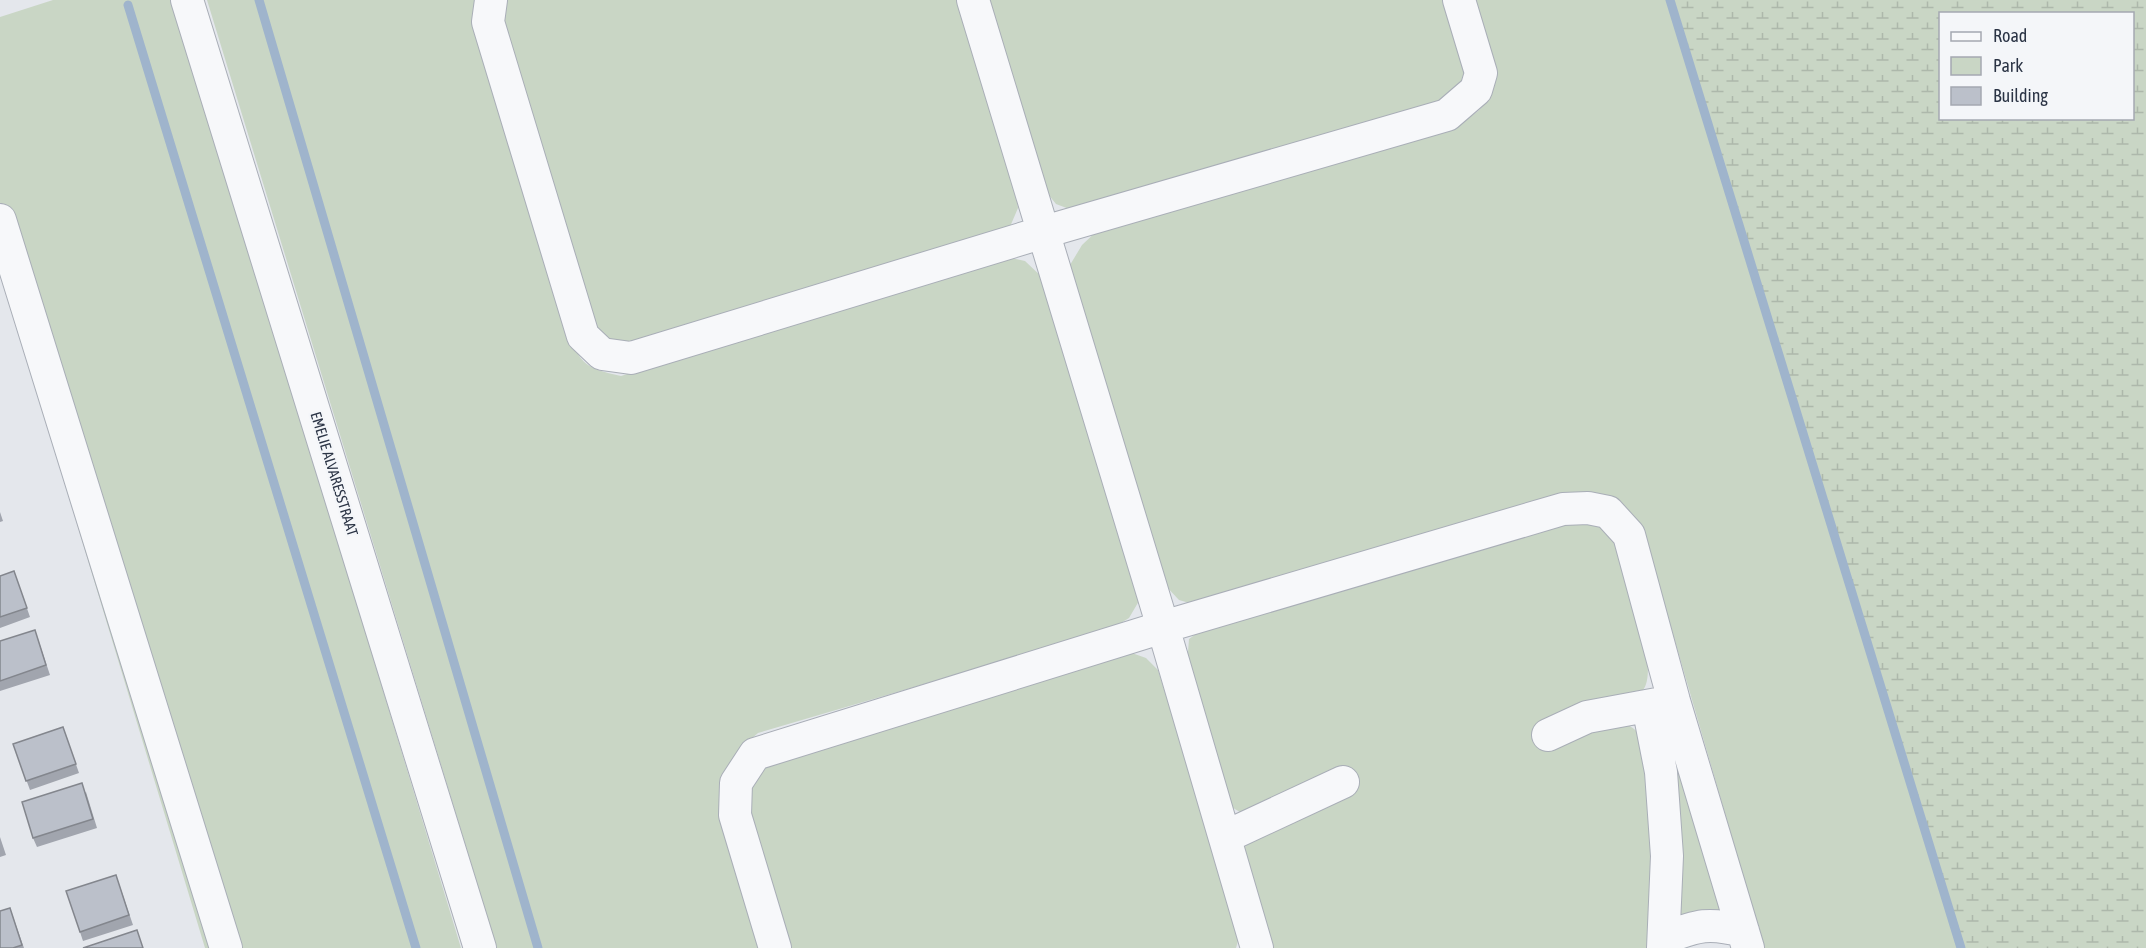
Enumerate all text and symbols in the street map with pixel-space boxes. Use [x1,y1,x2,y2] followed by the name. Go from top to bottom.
[1939,12,2134,120] legend
[1993,25,2027,46] text: Road
[1993,55,2023,76] text: Park
[1993,85,2048,106] text: Building
[308,410,362,538] street label: EMELIE ALVARESSTRAAT

